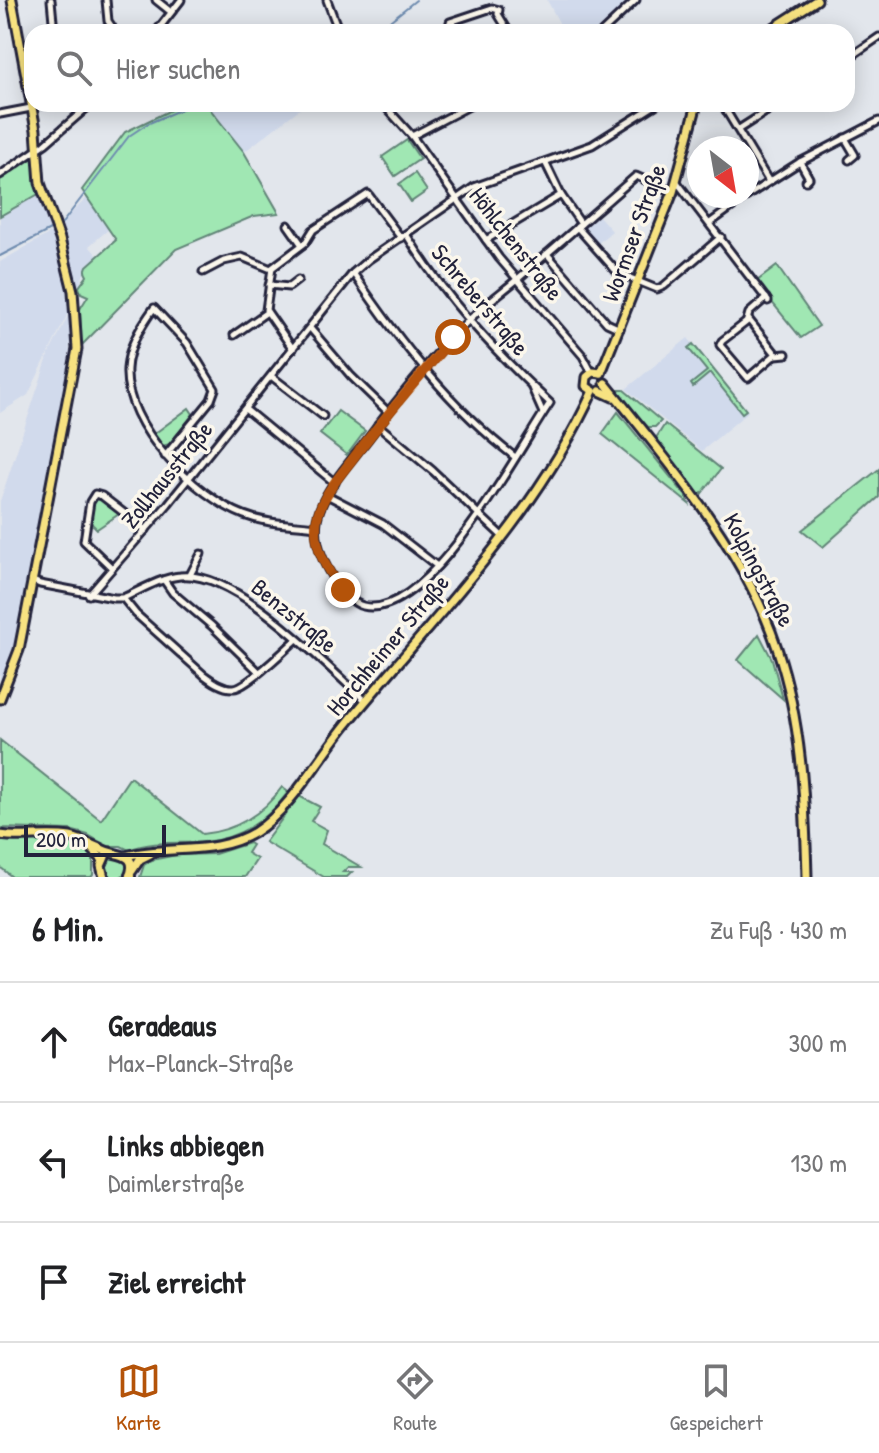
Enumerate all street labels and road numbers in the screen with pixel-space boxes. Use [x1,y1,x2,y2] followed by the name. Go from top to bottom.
[593,159,673,306] street label: Wormser Straße
[462,180,571,307] street label: Höhlchenstraße
[425,237,537,362] street label: Schreberstraße
[113,414,219,535] street label: Zollhausstraße
[717,507,803,632] street label: Kolpingstraße
[319,567,456,722] street label: Horchheimer Straße
[245,571,344,660] street label: Benzstraße

